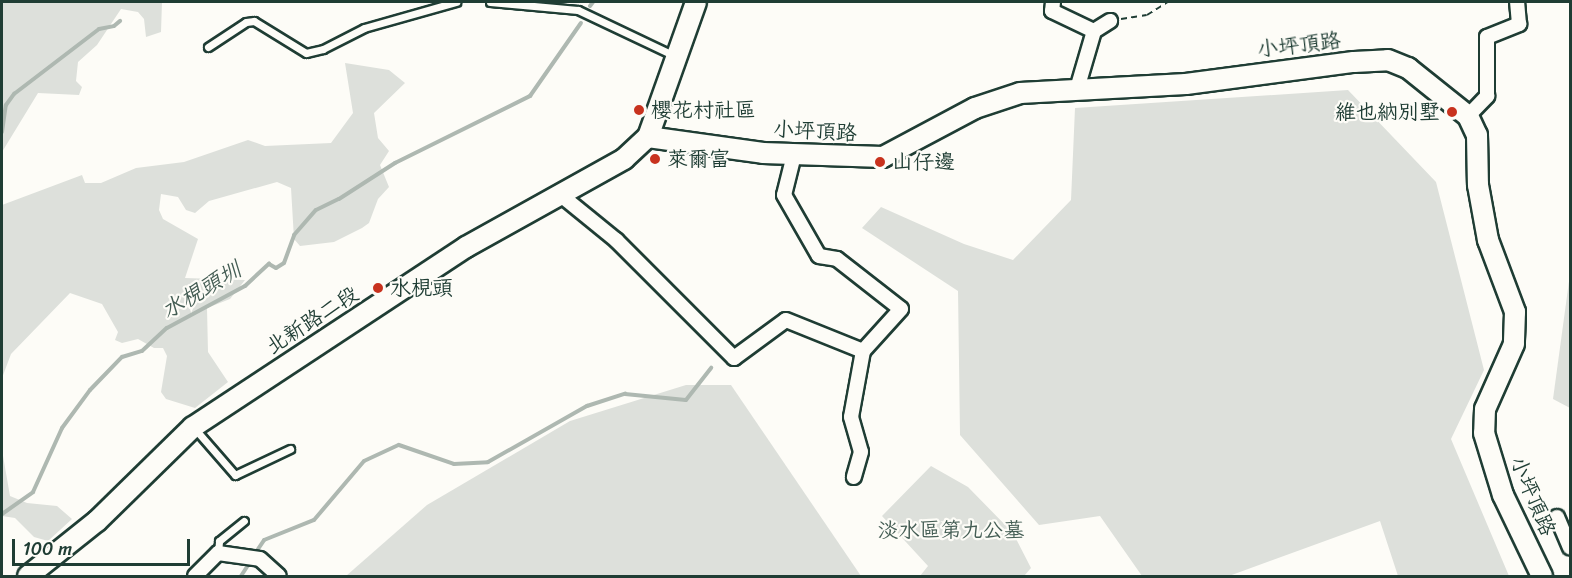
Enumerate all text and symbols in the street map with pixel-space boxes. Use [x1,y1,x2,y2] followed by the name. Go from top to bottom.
[1256,27,1342,63] street label: 小坪頂路
[651,97,756,123] place label: 櫻花村社區
[1335,99,1440,125] place label: 維也納別墅
[632,103,646,117] marker: 櫻花村社區
[1445,105,1459,119] marker: 維也納別墅
[772,116,858,146] street label: 小坪頂路
[667,146,730,172] place label: 萊爾富
[892,149,955,175] place label: 山仔邊
[648,152,662,166] marker: 萊爾富
[873,155,887,169] marker: 山仔邊
[156,256,246,324] water label: 水梘頭圳
[390,275,453,301] place label: 水梘頭
[261,281,363,359] street label: 北新路二段
[371,281,385,295] marker: 水梘頭
[1505,452,1561,540] street label: 小坪頂路
[878,517,1024,543] park label: 淡水區第九公墓
[15,527,194,565] scale bar
[23,533,72,565] text: 100 m

